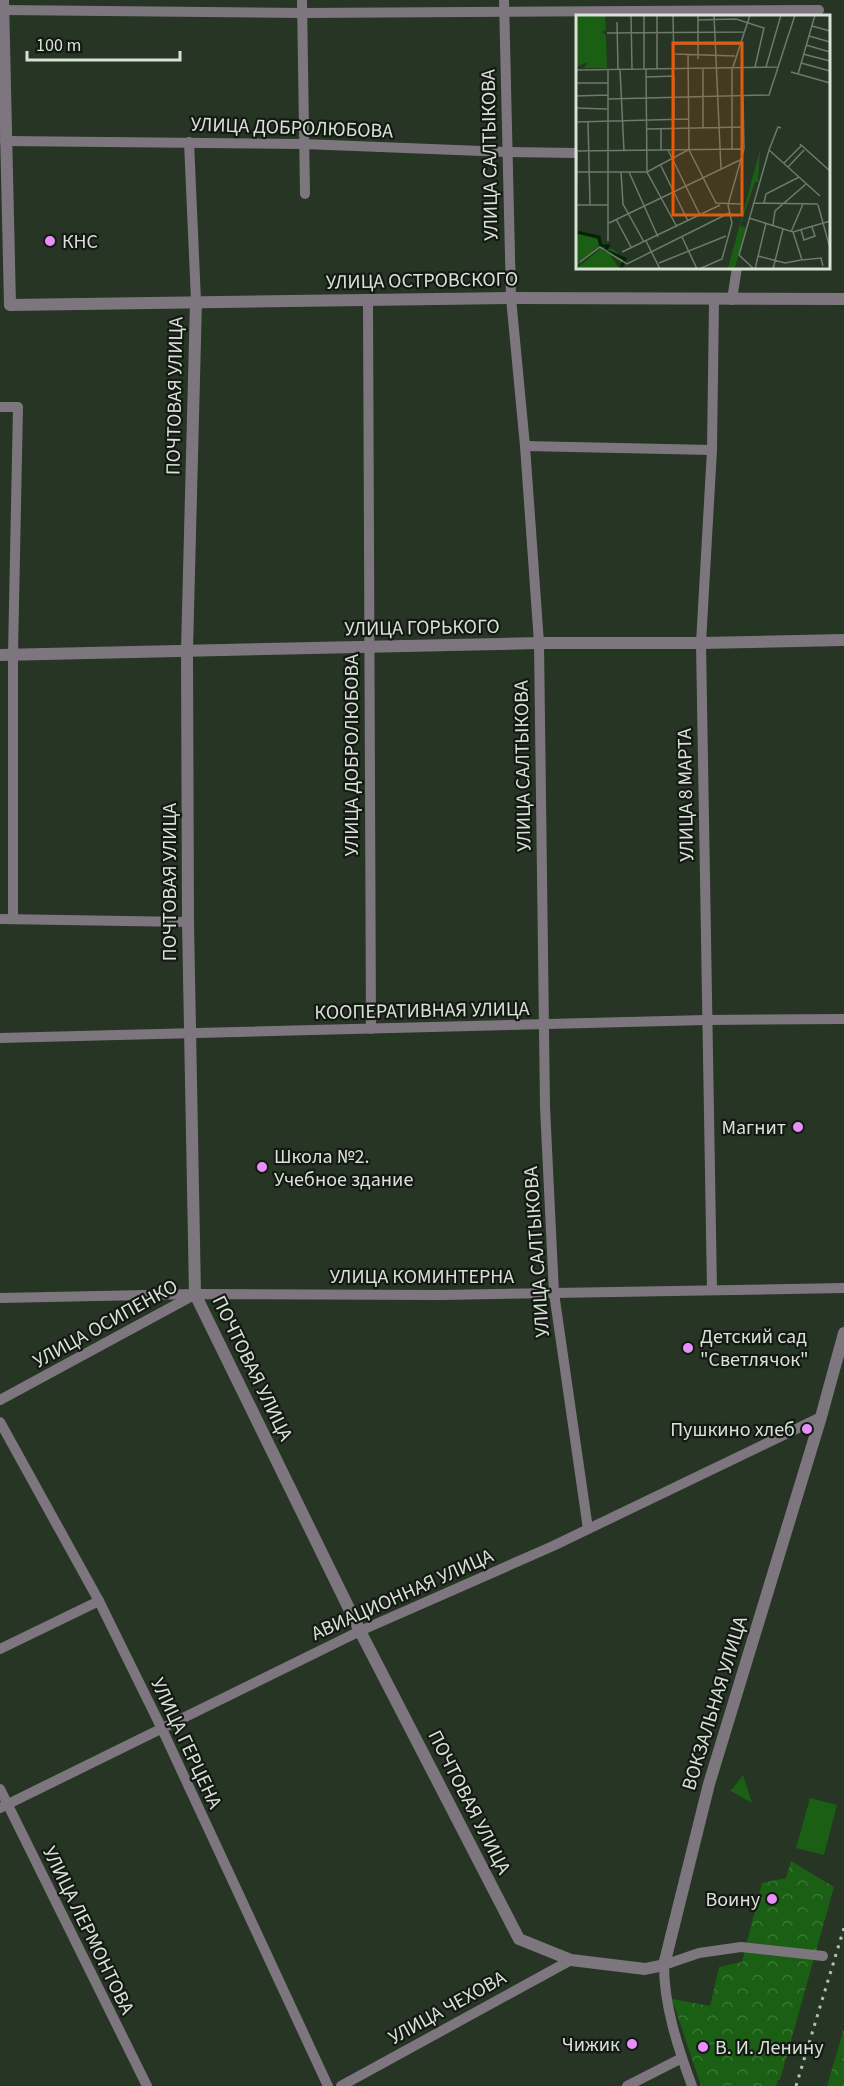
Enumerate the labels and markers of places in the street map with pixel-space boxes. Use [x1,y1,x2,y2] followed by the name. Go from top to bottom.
[62,228,98,256] place label: КНС
[43,234,57,248] marker: КНС
[721,1114,786,1142] place label: Магнит
[791,1120,805,1134] marker: Магнит
[274,1143,413,1194] place label: Школа №2. Учебное здание
[255,1160,269,1174] marker: Школа №2. Учебное здание
[700,1323,809,1374] place label: Детский сад "Светлячок"
[681,1341,695,1355] marker: Детский сад "Светлячок"
[670,1416,795,1444] place label: Пушкино хлеб
[800,1422,814,1436] marker: Пушкино хлеб
[706,1886,761,1914] place label: Воину
[765,1892,779,1906] marker: Воину
[562,2031,620,2059] place label: Чижик
[715,2034,824,2062] place label: В. И. Ленину
[625,2037,639,2051] marker: Чижик
[696,2040,710,2054] marker: В. И. Ленину

